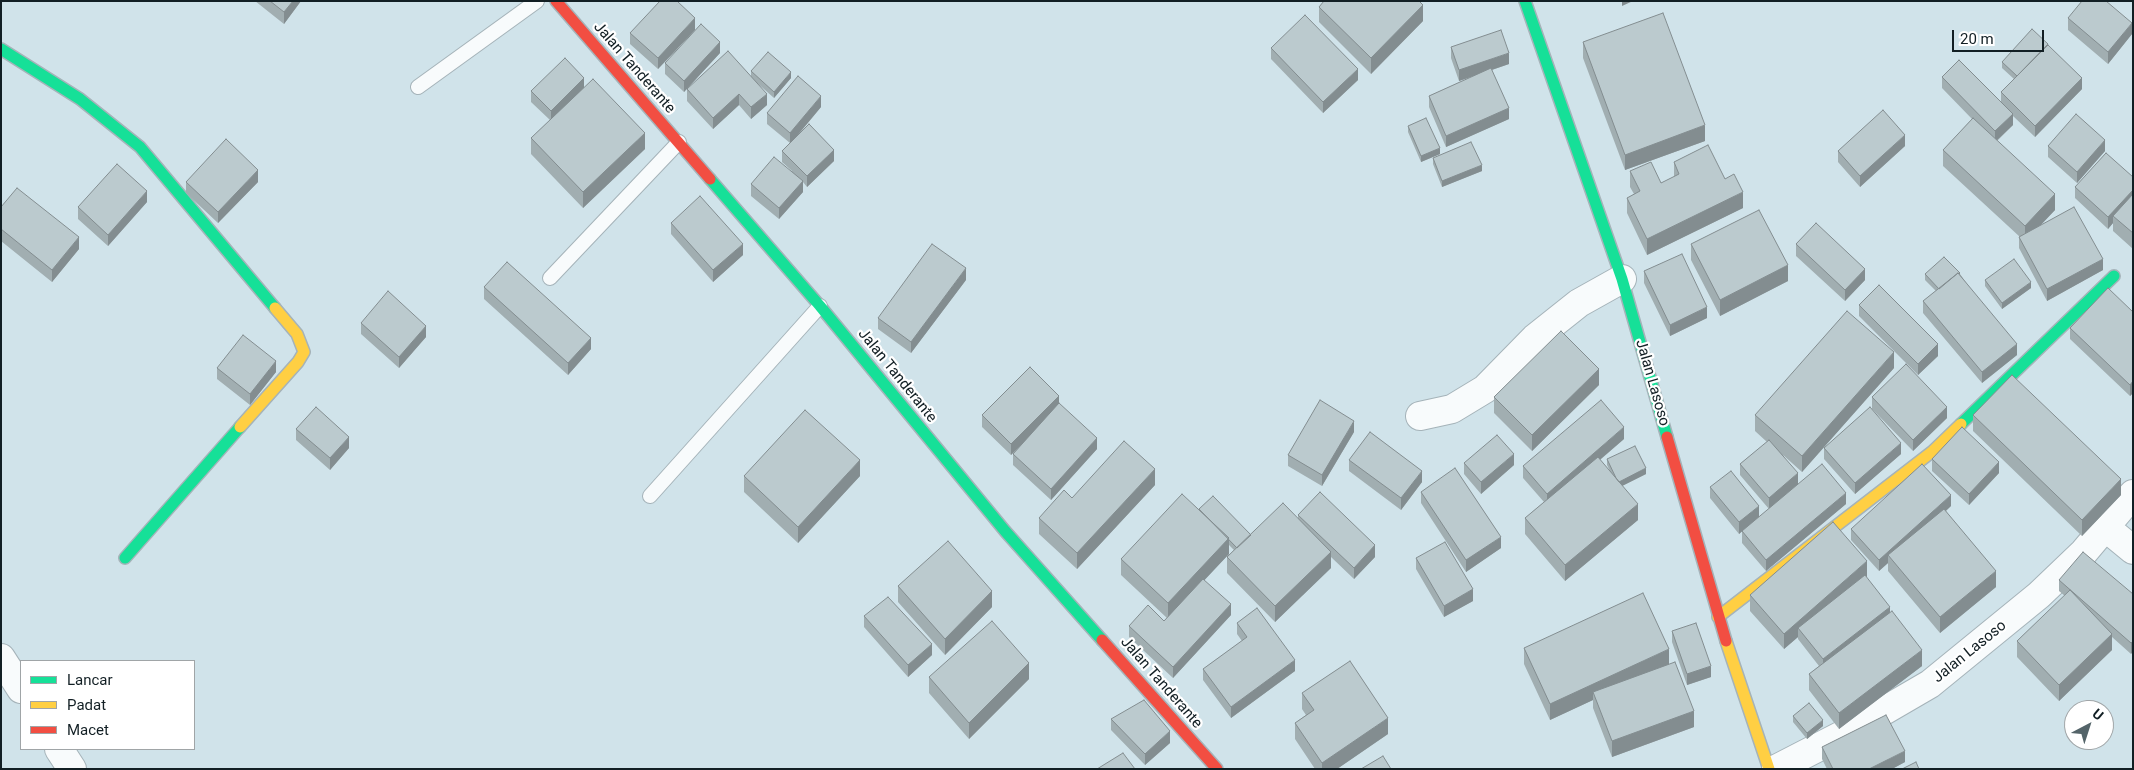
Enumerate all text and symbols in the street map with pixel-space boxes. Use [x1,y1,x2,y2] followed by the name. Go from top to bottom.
[589,19,679,117] street label: Jalan Tanderante
[1954,20,2046,52] scale bar
[1960,30,1994,48] text: 20 m
[854,326,940,426] street label: Jalan Tanderante
[1631,338,1673,428] street label: Jalan Lasoso
[1930,617,2010,687] street label: Jalan Lasoso
[1116,634,1206,732] street label: Jalan Tanderante
[20,660,195,750] legend
[67,671,113,689] text: Lancar
[67,696,106,714] text: Padat
[2064,700,2114,750] north arrow
[2089,705,2107,723] text: U
[67,721,109,739] text: Macet

